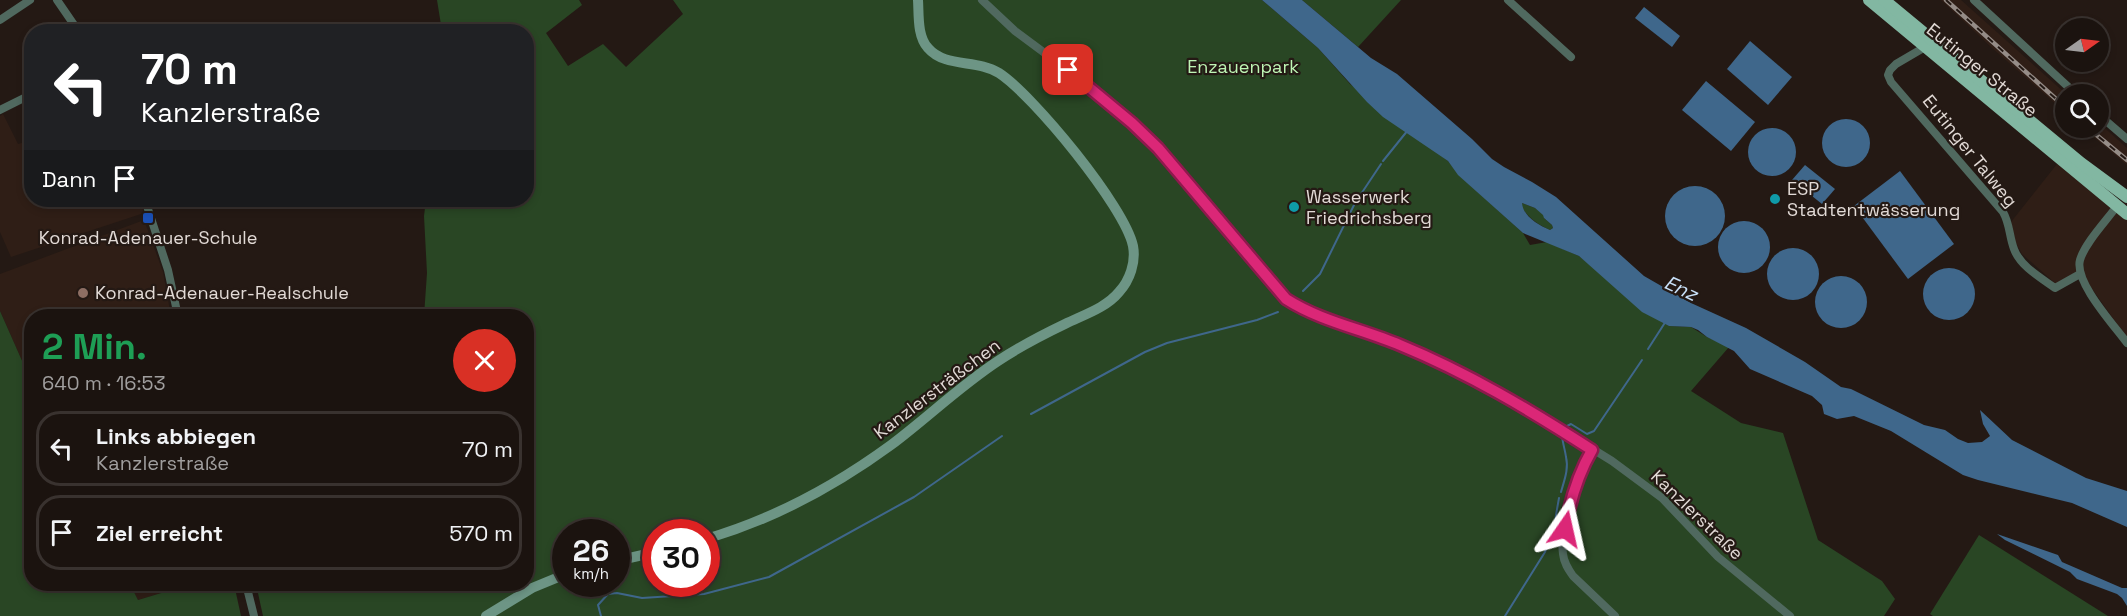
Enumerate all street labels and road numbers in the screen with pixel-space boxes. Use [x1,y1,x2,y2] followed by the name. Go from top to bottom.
[1922,18,2043,122] street label: Eutinger Straße
[1918,90,2023,212] street label: Eutinger Talweg
[869,333,1005,444] street label: Kanzlersträßchen
[1646,465,1748,565] street label: Kanzlerstraße

